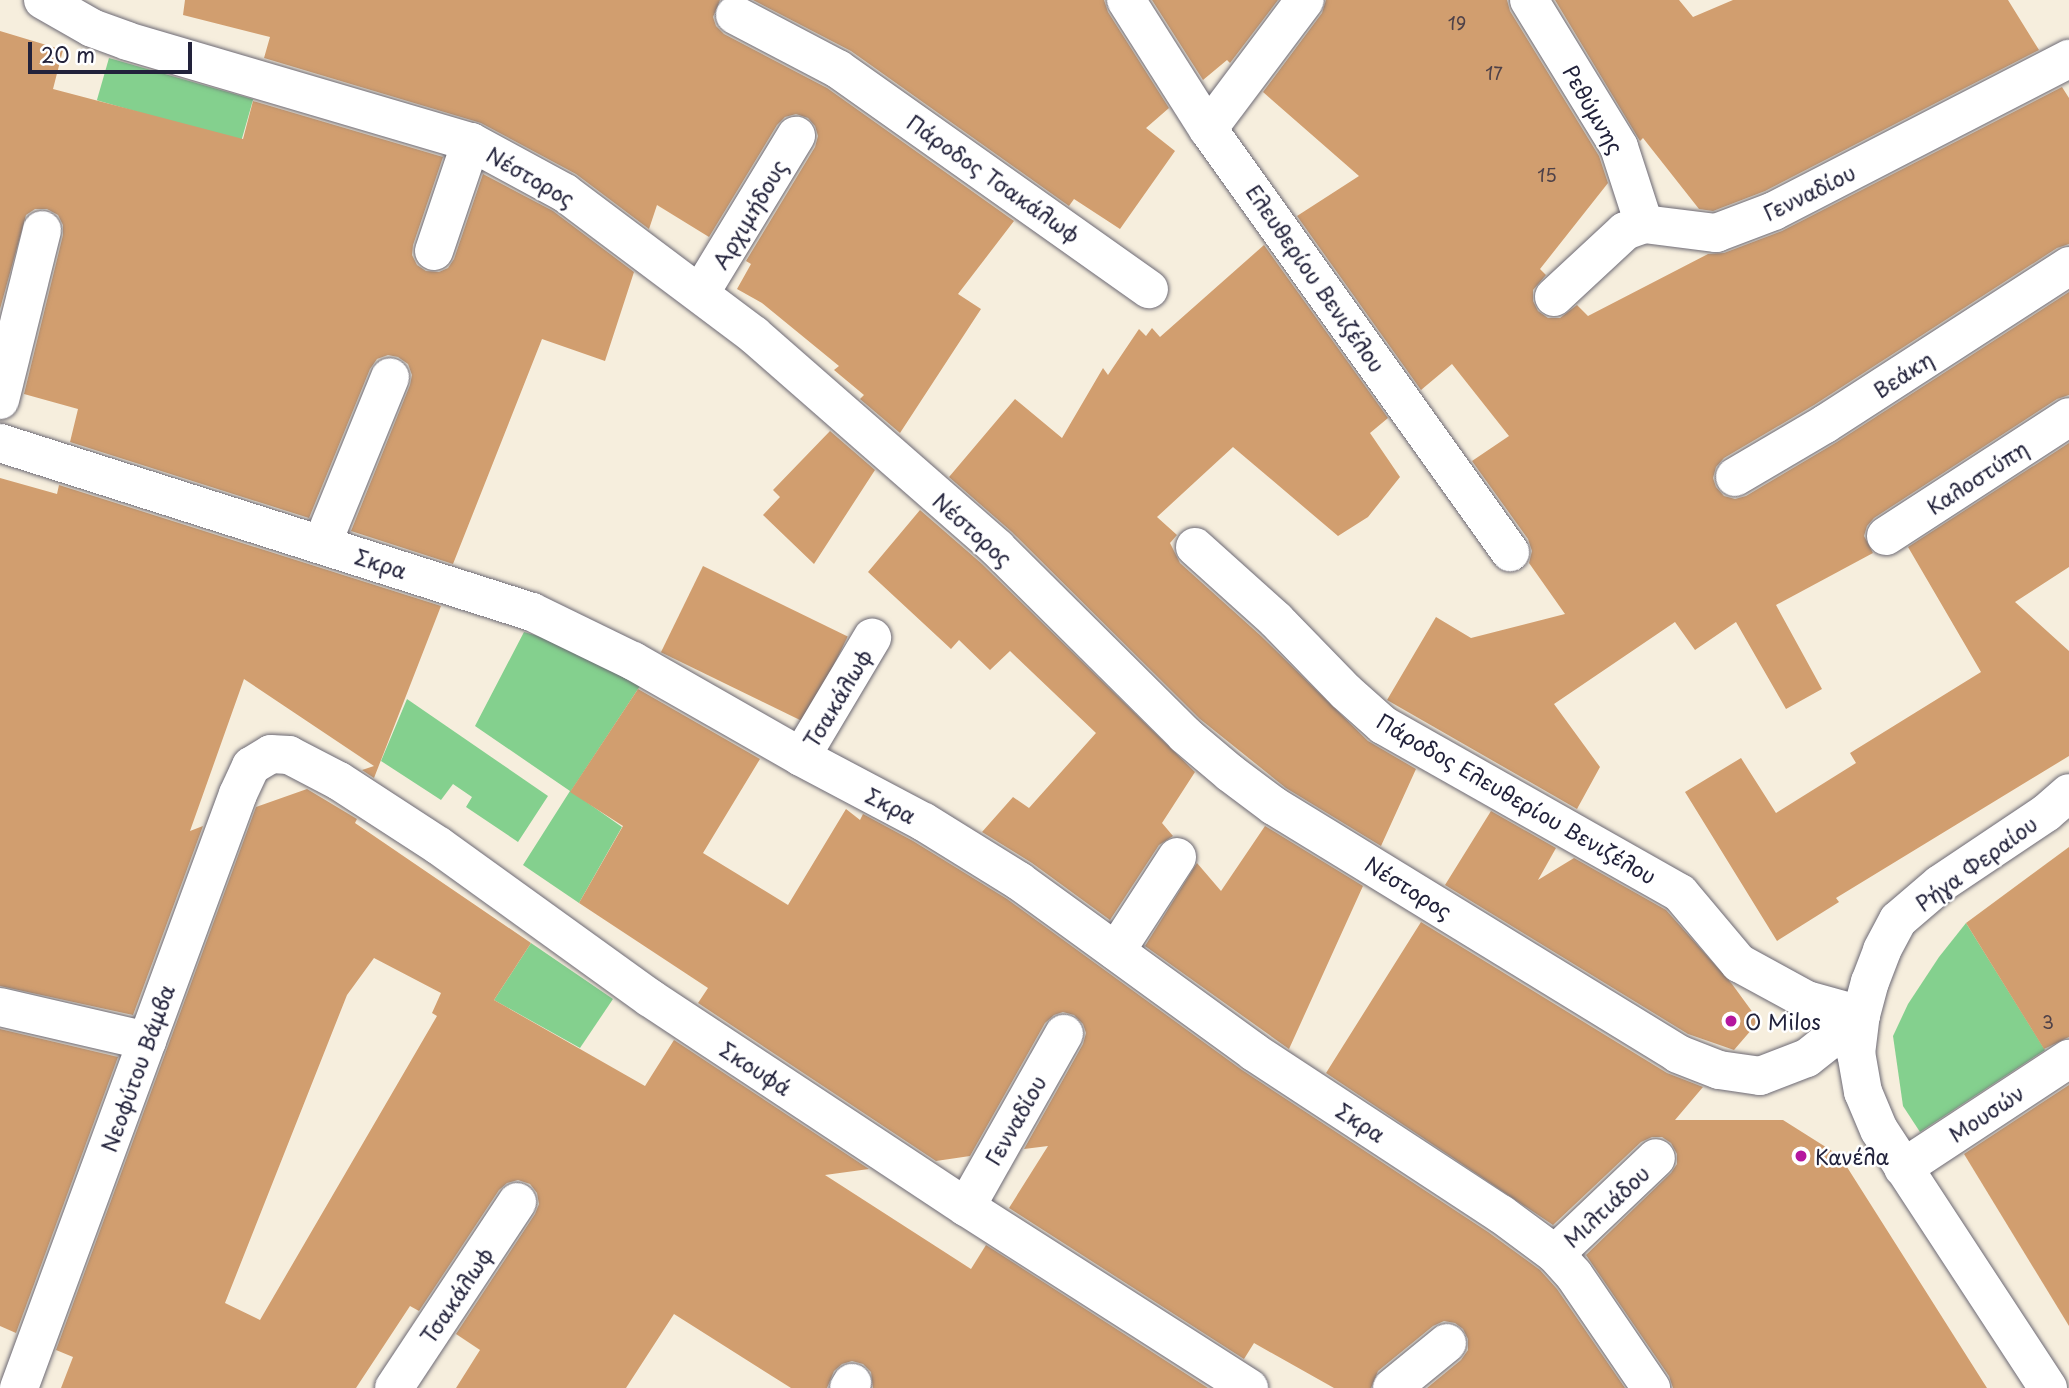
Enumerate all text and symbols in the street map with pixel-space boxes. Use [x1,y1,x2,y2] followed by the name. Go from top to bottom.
[1448,12,1466,34] house number: 19
[32,28,196,72] scale bar
[41,38,95,70] text: 20 m
[1559,60,1629,158] street label: Ρεθύμνης
[1485,62,1503,84] house number: 17
[902,109,1086,247] street label: Πάροδος Τσακάλωφ
[483,141,579,211] street label: Νέστορος
[707,155,791,273] street label: Αρχιμήδους
[1759,159,1859,225] street label: Γενναδίου
[1537,164,1557,186] house number: 15
[1242,179,1390,377] street label: Ελευθερίου Βενιζέλου
[1869,346,1937,402] street label: Βεάκη
[1922,435,2032,519] street label: Καλοστύπη
[928,487,1018,571] street label: Νέστορος
[352,543,410,583] street label: Σκρα
[798,644,876,752] street label: Τσακάλωφ
[1373,707,1661,889] street label: Πάροδος Ελευθερίου Βενιζέλου
[862,782,920,828] street label: Σκρα
[1910,810,2042,916] street label: Ρήγα Φεραίου
[1361,851,1457,923] street label: Νέστορος
[95,981,179,1155] street label: Νεοφύτου Βάμβα
[1745,1008,1822,1034] place label: O Milos
[2042,1011,2054,1033] house number: 3
[1723,1013,1739,1029] marker: O Milos
[716,1036,796,1100] street label: Σκουφά
[979,1071,1051,1169] street label: Γενναδίου
[1944,1079,2028,1147] street label: Μουσών
[1332,1097,1390,1147] street label: Σκρα
[1815,1143,1889,1169] place label: Κανέλα
[1793,1148,1809,1164] marker: Κανέλα
[1558,1160,1654,1252] street label: Μιλτιάδου
[415,1242,497,1348] street label: Τσακάλωφ

